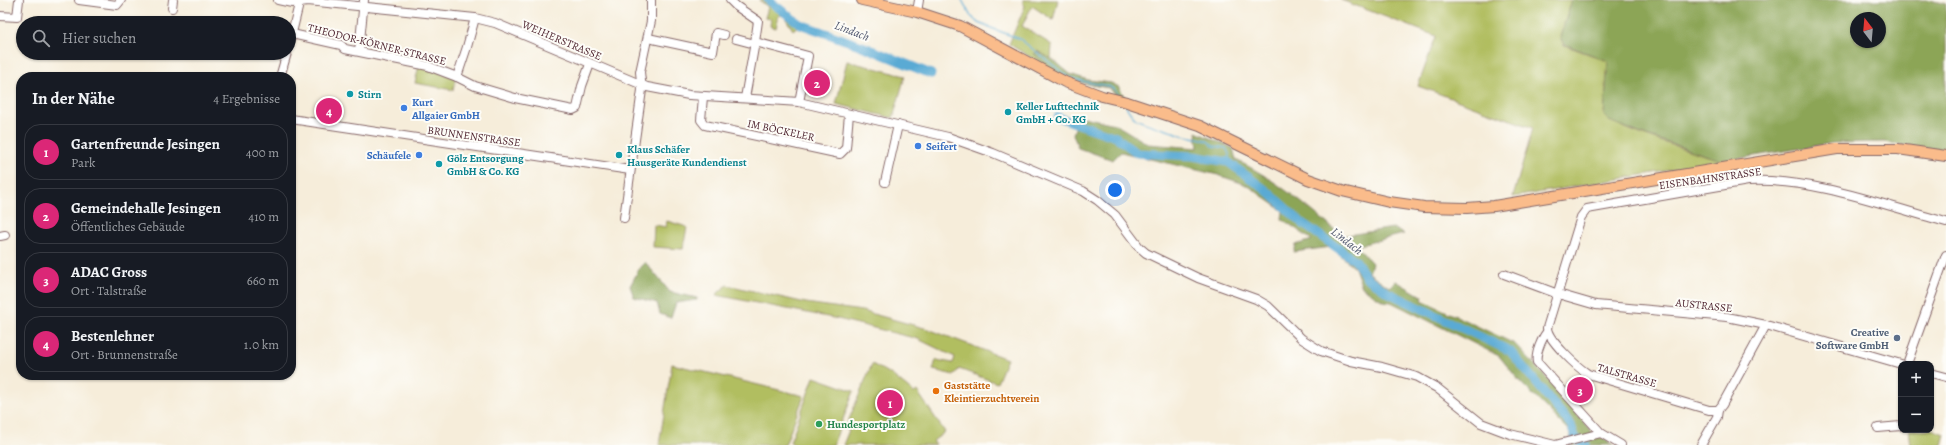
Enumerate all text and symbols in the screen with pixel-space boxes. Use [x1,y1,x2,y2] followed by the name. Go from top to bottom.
[1850,12,1886,48] north arrow
[16,16,296,60] search box
[519,16,604,64] street label: WEIHERSTRASSE
[832,17,872,45] water label: Lindach
[306,20,448,69] street label: THEODOR-KÖRNER-STRASSE
[30,27,52,49] icon: search
[62,28,136,48] text: Hier suchen
[804,68,830,98] pin: 2
[32,87,115,110] text: In der Nähe
[358,87,382,102] place label: Stirn
[345,89,355,99] marker: Stirn
[213,90,280,107] text: 4 Ergebnisse
[411,95,480,123] place label: Kurt Allgaier GmbH
[316,96,342,126] pin: 4
[1016,99,1099,127] place label: Keller Lufttechnik GmbH + Co. KG
[399,103,409,113] marker: Kurt Allgaier GmbH
[1003,107,1013,117] marker: Keller Lufttechnik GmbH + Co. KG
[746,116,816,145] street label: IM BÖCKELER
[426,123,521,150] street label: BRUNNENSTRASSE
[71,134,220,154] text: Gartenfreunde Jesingen
[926,139,957,154] place label: Seifert
[913,141,923,151] marker: Seifert
[627,142,747,170] place label: Klaus Schäfer Hausgeräte Kundendienst
[44,144,48,161] text: 1
[246,144,279,161] text: 400 m
[367,148,411,163] place label: Schäufele
[414,150,424,160] marker: Schäufele
[614,150,624,160] marker: Klaus Schäfer Hausgeräte Kundendienst
[447,151,524,179] place label: Gölz Entsorgung GmbH & Co. KG
[71,154,95,171] text: Park
[434,159,444,169] marker: Gölz Entsorgung GmbH & Co. KG
[1658,164,1762,193] street label: EISENBAHNSTRASSE
[1105,180,1125,200] your location
[71,198,221,218] text: Gemeindehalle Jesingen
[43,208,49,225] text: 2
[248,208,279,225] text: 410 m
[71,218,185,235] text: Öffentliches Gebäude
[1328,224,1366,258] water label: Lindach
[71,262,147,282] text: ADAC Gross
[43,272,49,289] text: 3
[247,272,279,289] text: 660 m
[71,282,147,299] text: Ort · Talstraße
[1674,295,1733,316] street label: AUSTRASSE
[1816,325,1889,353] place label: Creative Software GmbH
[71,326,154,346] text: Bestenlehner
[1892,333,1902,343] marker: Creative Software GmbH
[43,336,49,353] text: 4
[244,336,279,353] text: 1.0 km
[71,346,178,363] text: Ort · Brunnenstraße
[1596,360,1658,391] street label: TALSTRASSE
[1898,361,1934,433] map controls
[1898,361,1934,397] button: +
[1567,375,1593,405] pin: 3
[944,378,1039,406] place label: Gaststätte Kleintierzuchtverein
[931,386,941,396] marker: Gaststätte Kleintierzuchtverein
[877,388,903,418] pin: 1
[1898,397,1934,433] button: −
[827,417,905,432] place label: Hundesportplatz
[814,419,824,429] marker: Hundesportplatz

